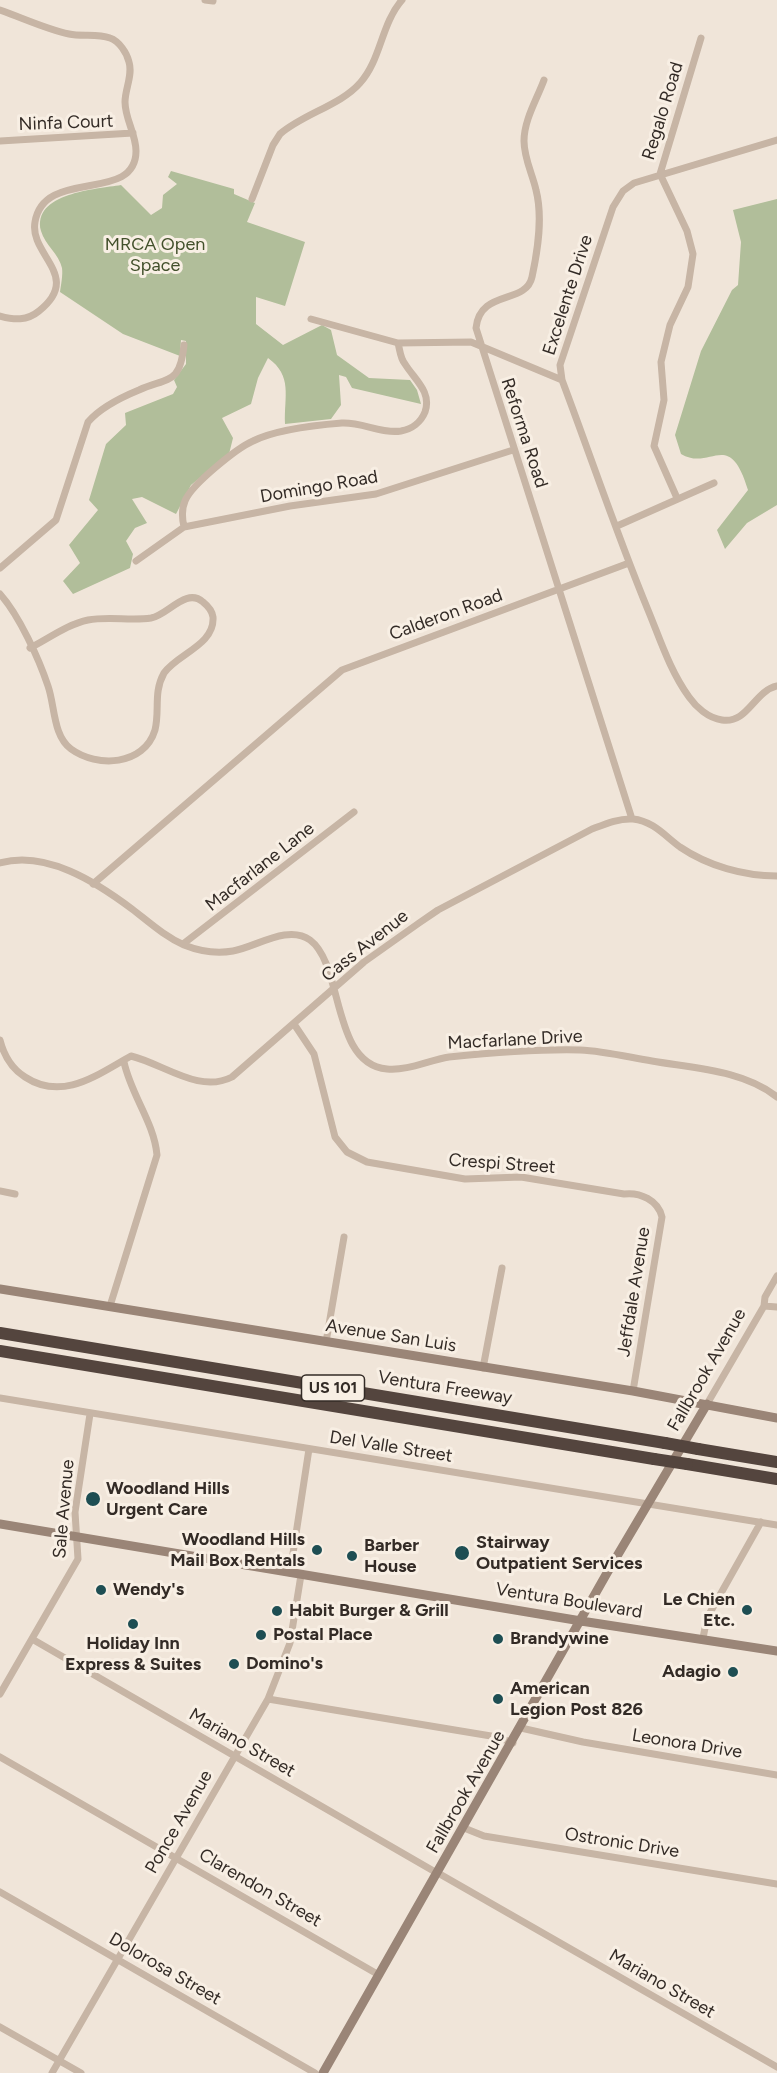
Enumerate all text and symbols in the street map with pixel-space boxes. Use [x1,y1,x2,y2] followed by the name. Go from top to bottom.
[638,59,688,163] street label: Regalo Road
[18,111,114,135] street label: Ninfa Court
[538,232,598,358] street label: Excelente Drive
[105,234,205,276] park label: MRCA Open Space
[496,375,552,491] street label: Reforma Road
[258,466,380,508] street label: Domingo Road
[386,585,506,645] street label: Calderon Road
[201,818,319,916] street label: Macfarlane Lane
[317,905,413,987] street label: Cass Avenue
[447,1026,583,1054] street label: Macfarlane Drive
[448,1149,556,1179] street label: Crespi Street
[613,1226,655,1358] street label: Jeffdale Avenue
[663,1305,751,1435] street label: Fallbrook Avenue
[324,1315,458,1357] street label: Avenue San Luis
[376,1367,514,1409] street label: Ventura Freeway
[302,1375,364,1401] road number: US 101
[328,1427,454,1467] street label: Del Valle Street
[49,1459,79,1559] street label: Sale Avenue
[106,1478,229,1520] place label: Woodland Hills Urgent Care
[84,1490,102,1508] marker: Woodland Hills Urgent Care
[170,1529,305,1572] place label: Woodland Hills Mail Box Rentals
[476,1532,642,1574] place label: Stairway Outpatient Services
[364,1535,419,1578] place label: Barber House
[310,1543,324,1557] marker: Woodland Hills Mail Box Rentals
[453,1544,471,1562] marker: Stairway Outpatient Services
[345,1549,359,1563] marker: Barber House
[113,1579,184,1601] place label: Wendy's
[494,1579,644,1623] street label: Ventura Boulevard
[94,1583,108,1597] marker: Wendy's
[663,1589,735,1632] place label: Le Chien Etc.
[289,1600,449,1622] place label: Habit Burger & Grill
[740,1603,754,1617] marker: Le Chien Etc.
[270,1604,284,1618] marker: Habit Burger & Grill
[126,1617,140,1631] marker: Holiday Inn Express & Suites
[273,1624,373,1646] place label: Postal Place
[254,1628,268,1642] marker: Postal Place
[510,1628,609,1650] place label: Brandywine
[491,1632,505,1646] marker: Brandywine
[65,1633,201,1676] place label: Holiday Inn Express & Suites
[246,1653,323,1675] place label: Domino's
[227,1657,241,1671] marker: Domino's
[662,1661,721,1683] place label: Adagio
[726,1665,740,1679] marker: Adagio
[510,1678,643,1720] place label: American Legion Post 826
[491,1692,505,1706] marker: American Legion Post 826
[185,1704,299,1782] street label: Mariano Street
[630,1725,744,1763] street label: Leonora Drive
[422,1727,510,1857] street label: Fallbrook Avenue
[141,1767,217,1877] street label: Ponce Avenue
[563,1823,681,1863] street label: Ostronic Drive
[195,1844,325,1932] street label: Clarendon Street
[105,1928,225,2010] street label: Dolorosa Street
[605,1945,719,2023] street label: Mariano Street

